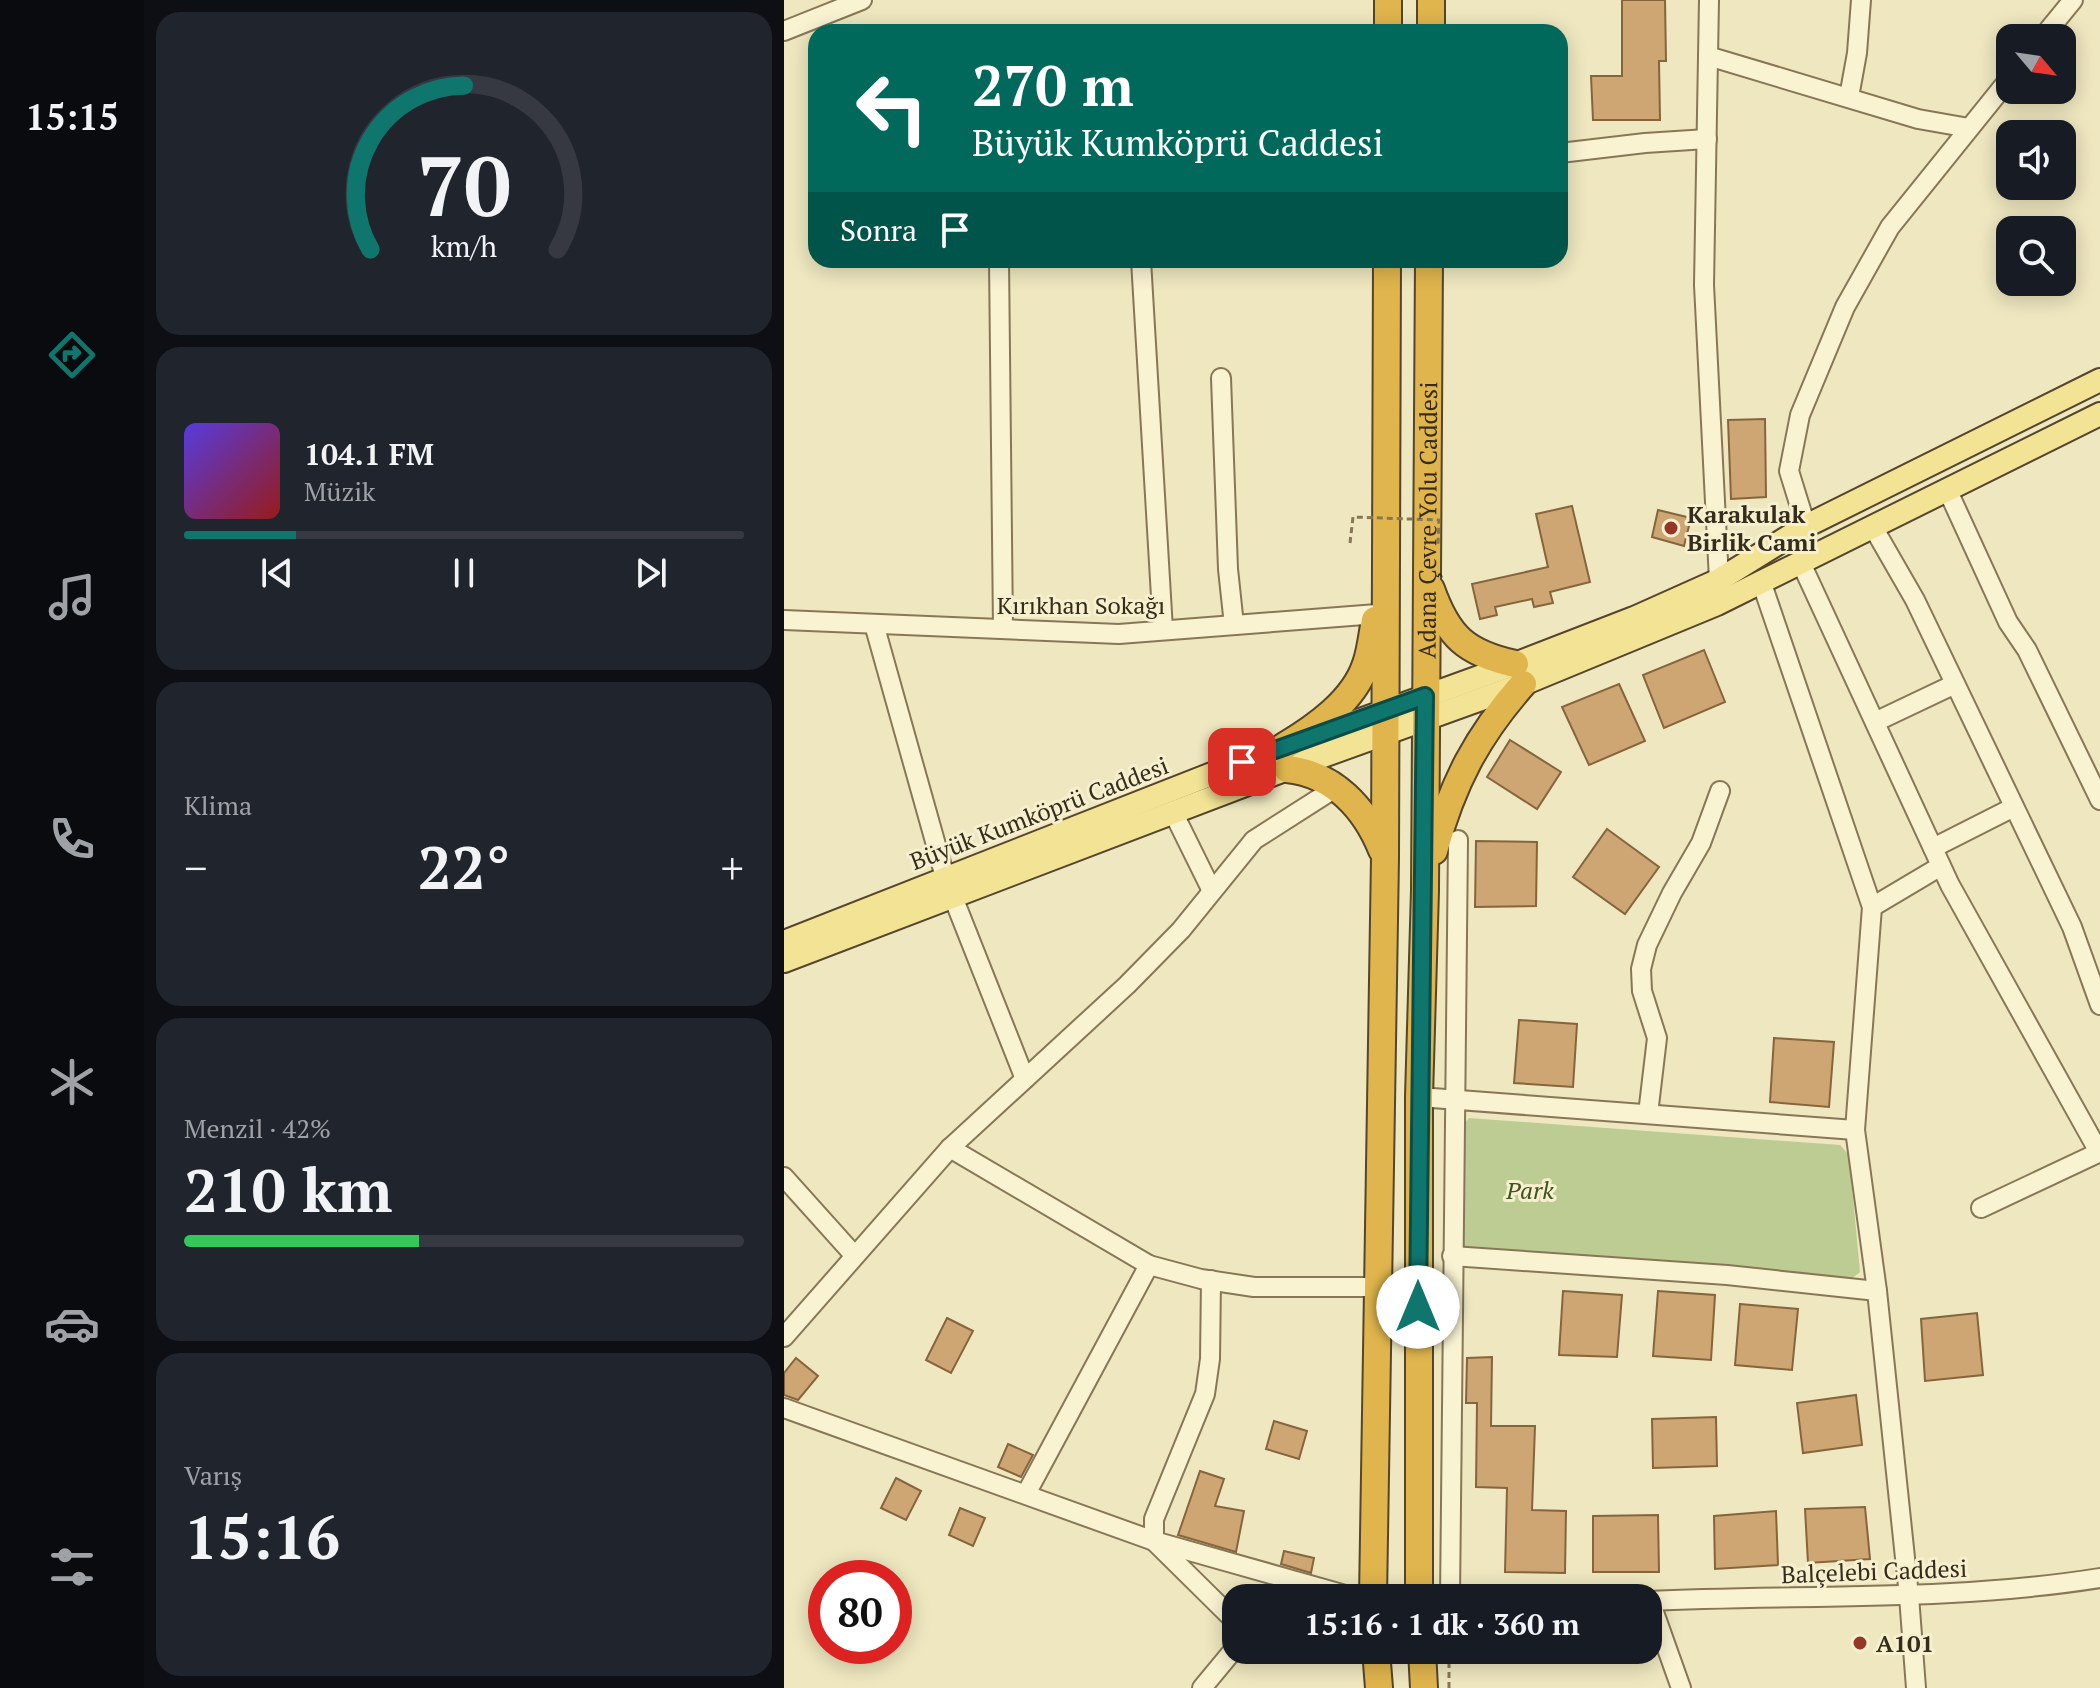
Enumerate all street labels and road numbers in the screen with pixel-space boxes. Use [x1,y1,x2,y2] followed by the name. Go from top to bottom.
[1410,381,1444,659] street label: Adana Çevre Yolu Caddesi
[997,589,1165,621] street label: Kırıkhan Sokağı
[905,749,1173,877] street label: Büyük Kumköprü Caddesi
[1780,1552,1968,1590] street label: Balçelebi Caddesi

